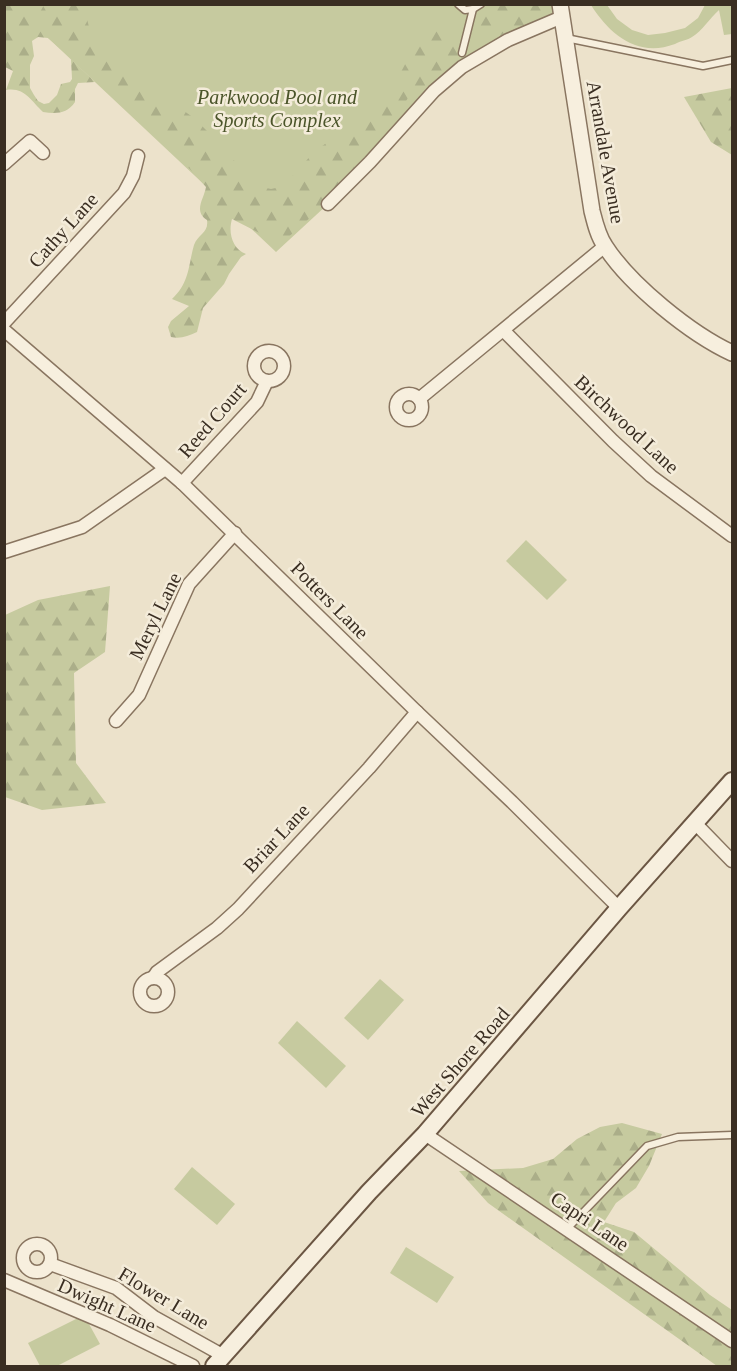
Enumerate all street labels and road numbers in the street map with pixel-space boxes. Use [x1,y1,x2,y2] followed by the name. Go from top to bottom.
[583,79,629,225] street label: Arrandale Avenue
[24,188,103,272] street label: Cathy Lane
[571,370,684,478] street label: Birchwood Lane
[174,378,251,462] street label: Reed Court
[287,557,373,643] street label: Potters Lane
[125,569,186,663] street label: Meryl Lane
[239,799,313,877] street label: Briar Lane
[406,1003,514,1121] street label: West Shore Road
[546,1187,633,1256] street label: Capri Lane
[115,1262,213,1334] street label: Flower Lane
[54,1274,160,1337] street label: Dwight Lane

